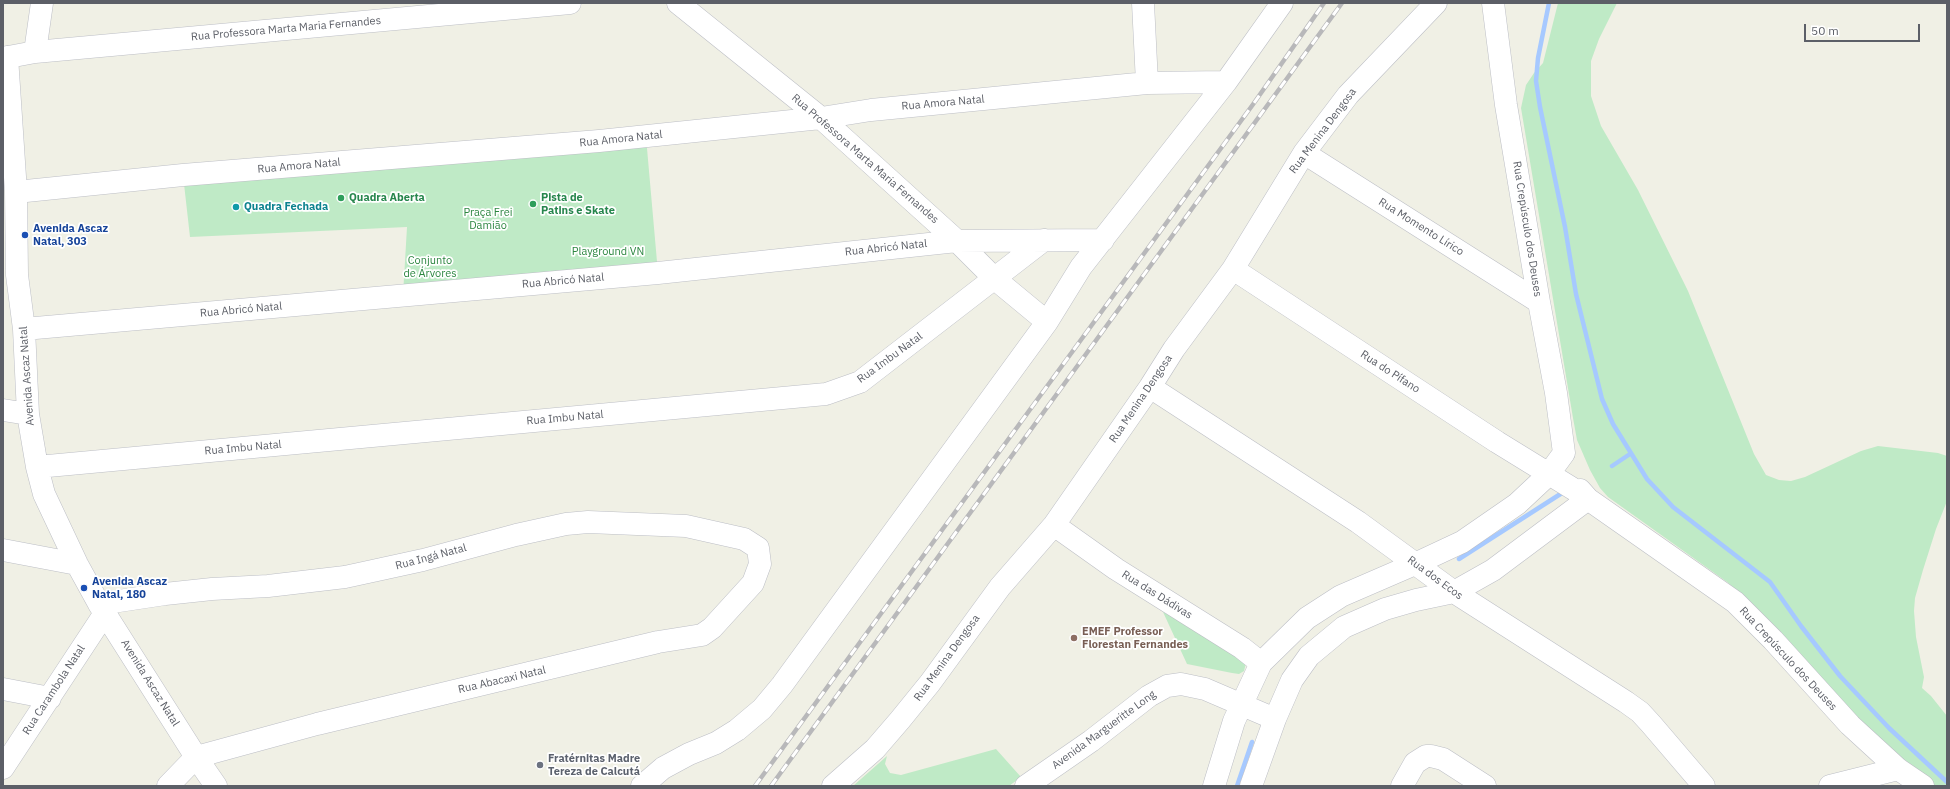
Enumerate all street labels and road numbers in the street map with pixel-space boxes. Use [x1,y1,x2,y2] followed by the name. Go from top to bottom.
[190,14,382,44] street label: Rua Professora Marta Maria Fernandes
[1287,86,1359,176] street label: Rua Menina Dengosa
[789,91,941,227] street label: Rua Professora Marta Maria Fernandes
[901,93,985,113] street label: Rua Amora Natal
[579,128,663,150] street label: Rua Amora Natal
[257,156,341,176] street label: Rua Amora Natal
[1510,160,1544,298] street label: Rua Crepúsculo dos Deuses
[1376,195,1466,259] street label: Rua Momento Lírico
[844,237,928,259] street label: Rua Abricó Natal
[521,271,605,291] street label: Rua Abricó Natal
[199,300,283,320] street label: Rua Abricó Natal
[17,326,37,426] street label: Avenida Ascaz Natal
[855,330,925,386] street label: Rua Imbu Natal
[1358,348,1422,396] street label: Rua do Pífano
[1107,353,1175,445] street label: Rua Menina Dengosa
[526,408,604,428] street label: Rua Imbu Natal
[204,438,282,458] street label: Rua Imbu Natal
[394,541,468,573] street label: Rua Ingá Natal
[1405,553,1465,603] street label: Rua dos Ecos
[1119,568,1195,622] street label: Rua das Dádivas
[1736,604,1840,714] street label: Rua Crepúsculo dos Deuses
[911,612,983,704] street label: Rua Menina Dengosa
[118,637,182,729] street label: Avenida Ascaz Natal
[20,643,88,737] street label: Rua Carambola Natal
[457,663,547,697] street label: Rua Abacaxi Natal
[1049,688,1159,772] street label: Avenida Margueritte Long

